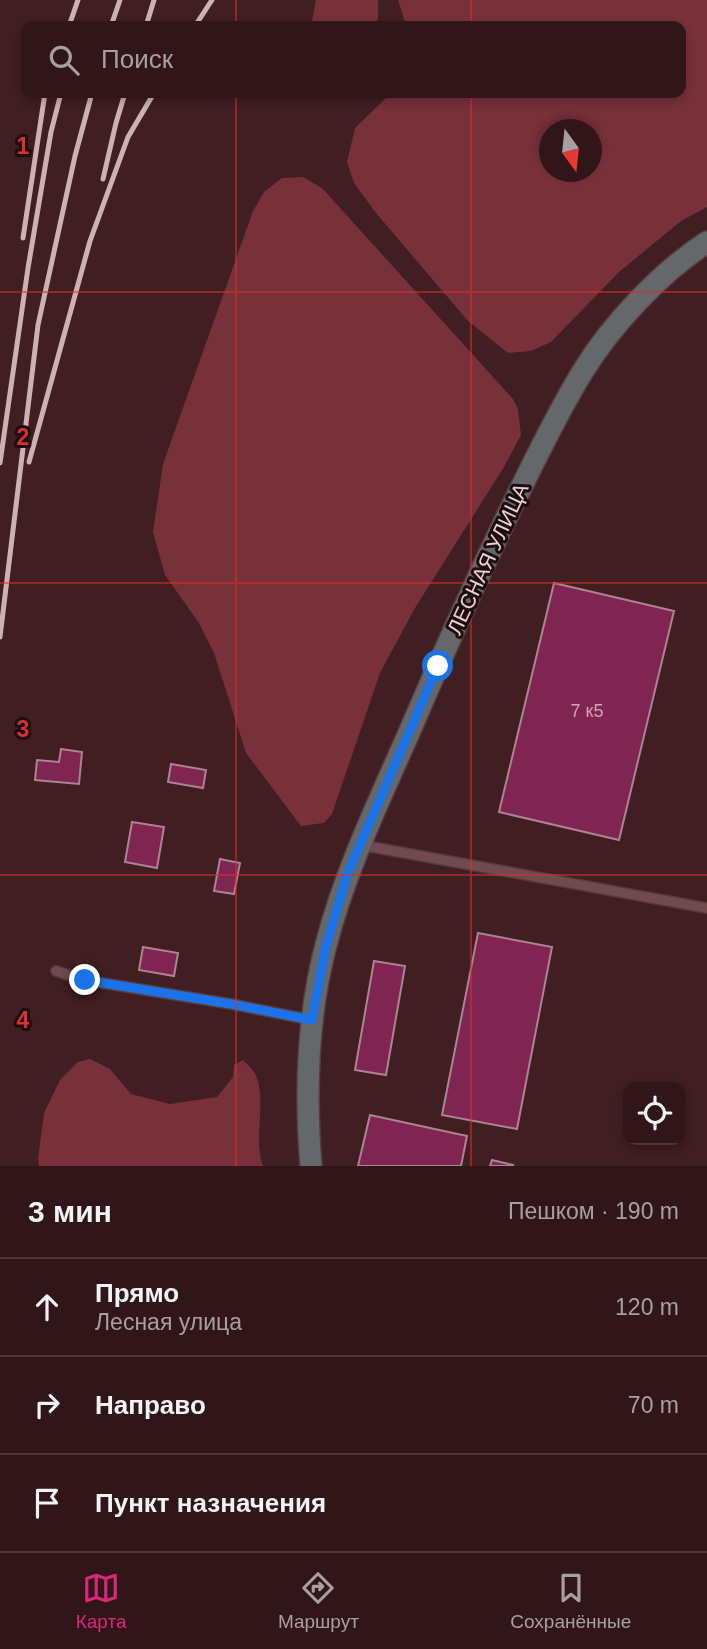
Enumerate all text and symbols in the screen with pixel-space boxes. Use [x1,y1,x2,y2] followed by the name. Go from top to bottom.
[21,21,686,98] search box
[45,41,83,79] icon: search
[101,44,173,74] text: Поиск
[539,119,602,182] north arrow
[17,133,30,159] text: 1
[17,424,29,450] text: 2
[442,480,533,638] street label: ЛЕСНАЯ УЛИЦА
[422,650,453,681] route start
[571,701,603,721] house number: 7 к5
[17,716,29,742] text: 3
[69,964,100,995] route end
[17,1007,30,1033] text: 4
[623,1082,686,1145] map controls
[623,1082,686,1145] button: locate
[28,1195,112,1228] text: 3 мин
[508,1198,679,1224] text: Пешком · 190 m
[95,1278,179,1308] text: Прямо
[28,1288,66,1326] icon: ahead
[615,1294,679,1320] text: 120 m
[95,1309,242,1335] text: Лесная улица
[28,1386,66,1424] icon: right
[95,1390,206,1420] text: Направо
[628,1392,679,1418] text: 70 m
[28,1484,66,1522] icon: arrive
[95,1488,326,1518] text: Пункт назначения
[76,1569,127,1633] tab: Карта
[278,1569,359,1633] tab: Маршрут
[510,1569,631,1633] tab: Сохранённые

